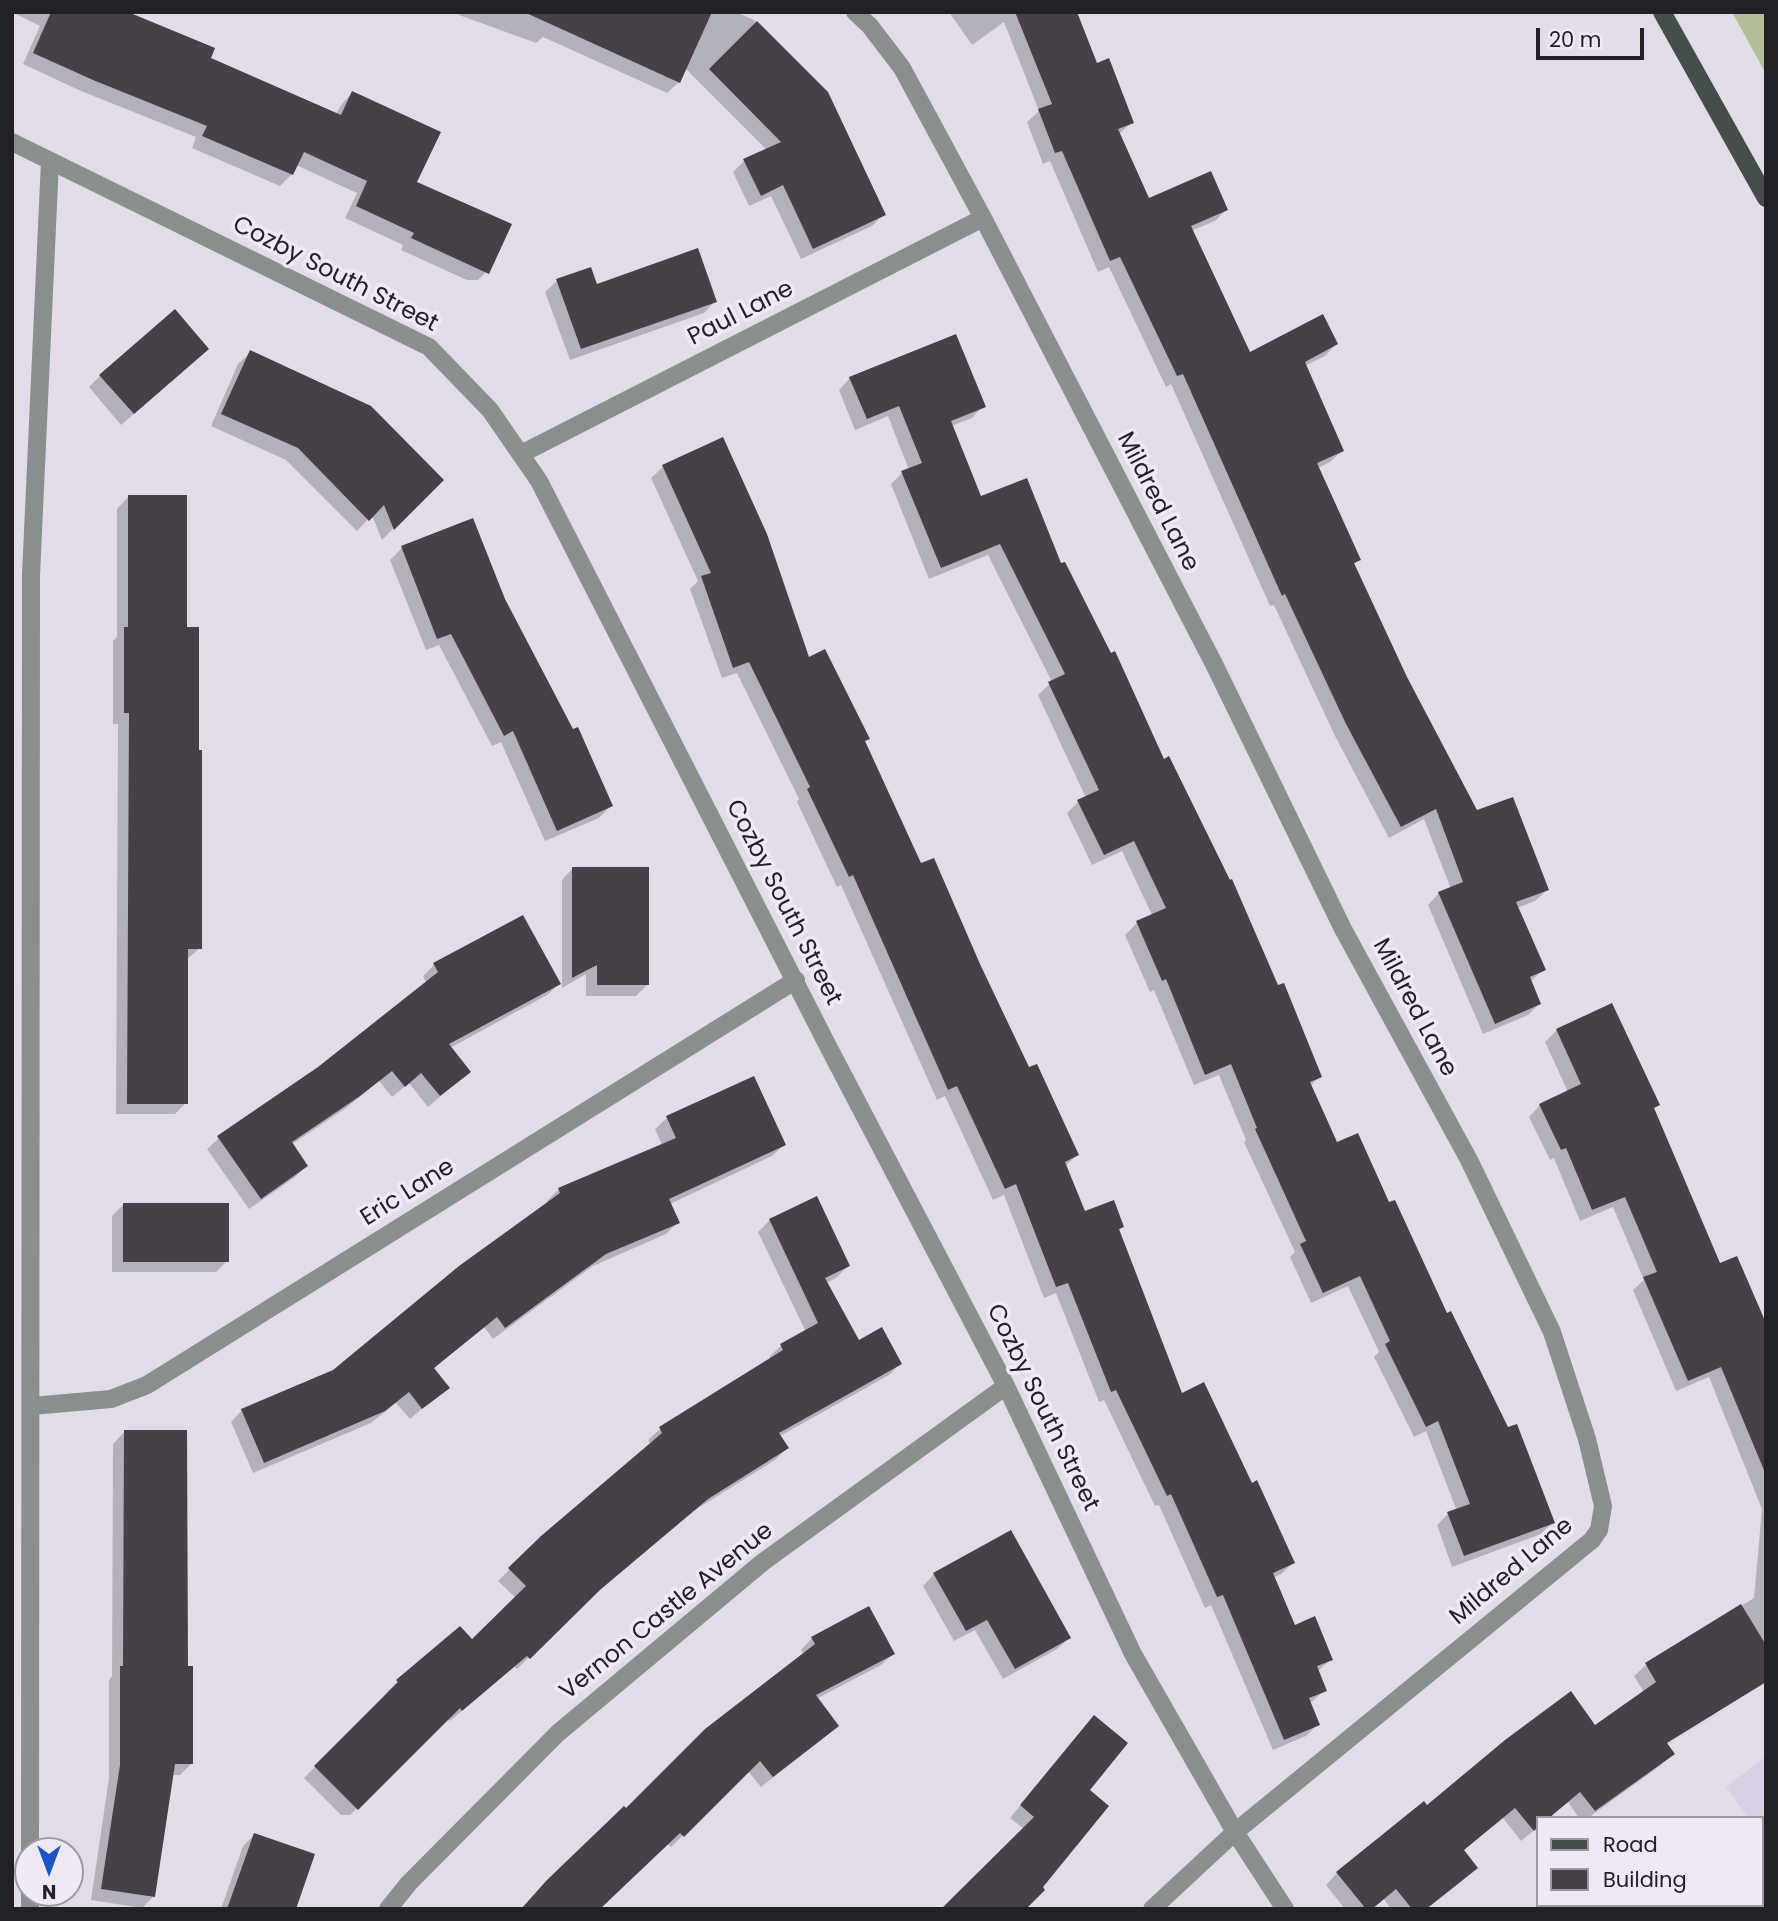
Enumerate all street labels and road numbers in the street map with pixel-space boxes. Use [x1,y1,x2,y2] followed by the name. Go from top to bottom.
[228,211,442,339] street label: Cozby South Street
[683,275,799,353] street label: Paul Lane
[1110,428,1204,576] street label: Mildred Lane
[719,796,847,1010] street label: Cozby South Street
[1366,934,1462,1082] street label: Mildred Lane
[356,1153,460,1233] street label: Eric Lane
[979,1300,1105,1516] street label: Cozby South Street
[1445,1512,1579,1632] street label: Mildred Lane
[555,1517,779,1707] street label: Vernon Castle Avenue

